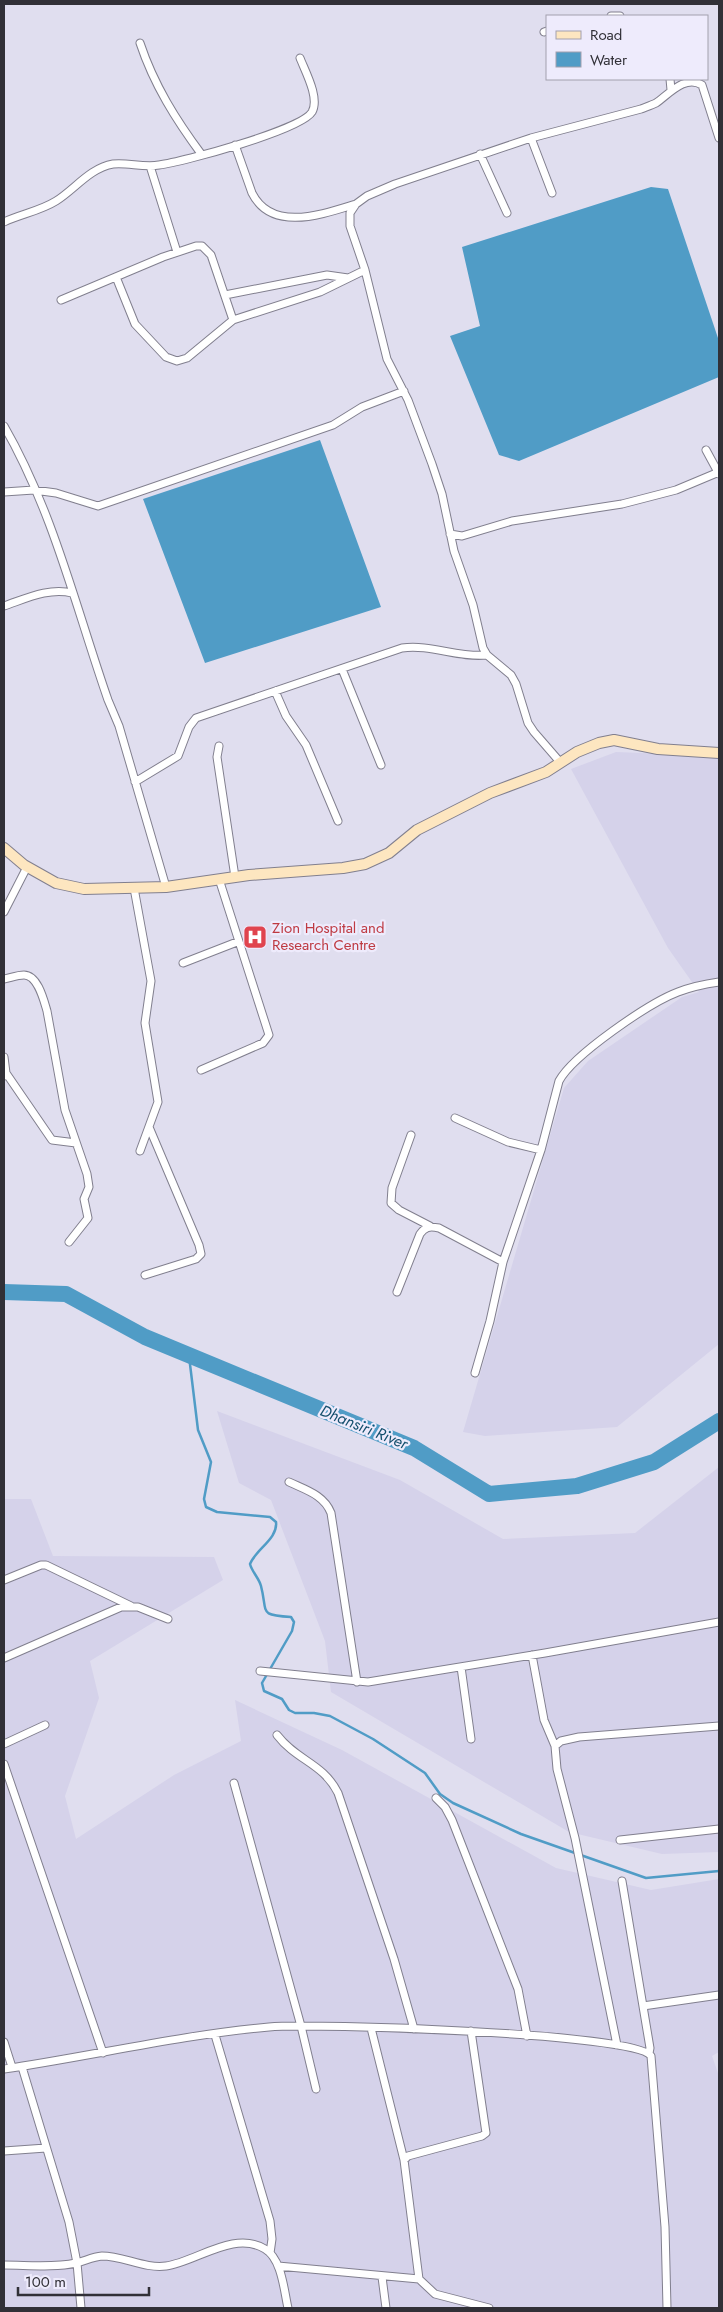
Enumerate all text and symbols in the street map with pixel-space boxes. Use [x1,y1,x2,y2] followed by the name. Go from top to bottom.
[546,15,708,80] legend
[590,24,622,46] text: Road
[590,49,628,71] text: Water
[272,917,384,956] place label: Zion Hospital and Research Centre
[242,924,268,950] hospital icon: Zion Hospital and Research Centre
[317,1399,413,1456] water label: Dhansiri River
[18,2264,149,2296] scale bar
[25,2271,66,2293] text: 100 m

